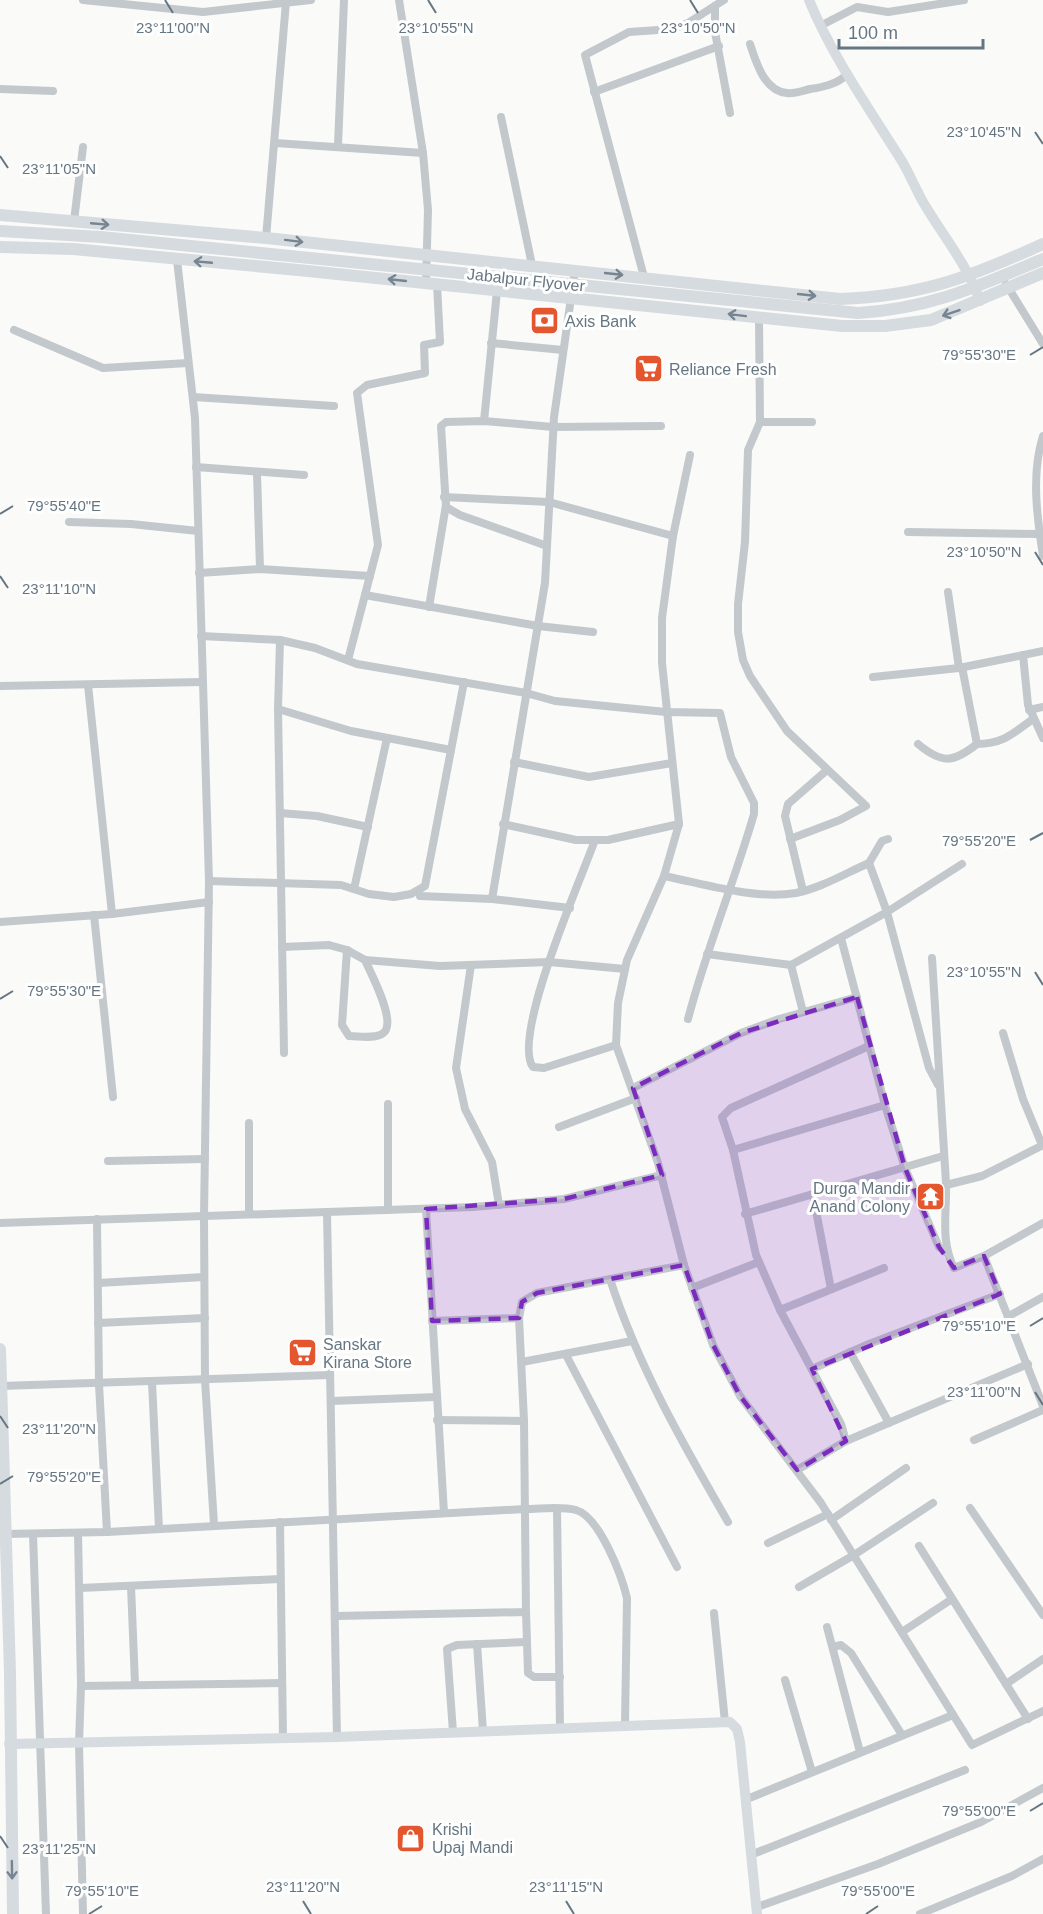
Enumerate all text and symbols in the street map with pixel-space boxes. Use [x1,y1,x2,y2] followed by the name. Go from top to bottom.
[839,12,983,50] scale bar
[136,19,210,36] text: 23°11'00"N
[398,19,474,36] text: 23°10'55"N
[660,19,736,36] text: 23°10'50"N
[848,23,898,43] text: 100 m
[946,123,1022,140] text: 23°10'45"N
[22,160,96,177] text: 23°11'05"N
[90,219,110,230] one-way arrow
[284,236,304,247] one-way arrow
[193,256,213,267] one-way arrow
[466,265,586,295] street label: Jabalpur Flyover
[603,269,623,280] one-way arrow
[387,274,407,285] one-way arrow
[797,290,817,301] one-way arrow
[528,305,560,337] bank icon: Axis Bank
[942,308,961,319] one-way arrow
[728,310,747,321] one-way arrow
[565,313,637,330] place label: Axis Bank
[942,346,1016,363] text: 79°55'30"E
[632,353,664,385] supermarket icon: Reliance Fresh
[669,361,777,378] place label: Reliance Fresh
[27,497,101,514] text: 79°55'40"E
[946,543,1022,560] text: 23°10'50"N
[22,580,96,597] text: 23°11'10"N
[942,832,1016,849] text: 79°55'20"E
[946,963,1022,980] text: 23°10'55"N
[27,982,101,999] text: 79°55'30"E
[809,1180,911,1215] place label: Durga Mandir Anand Colony
[915,1181,947,1213] temple icon: Durga Mandir Anand Colony
[942,1317,1016,1334] text: 79°55'10"E
[323,1336,412,1371] place label: Sanskar Kirana Store
[286,1337,318,1369] supermarket icon: Sanskar Kirana Store
[947,1383,1021,1400] text: 23°11'00"N
[22,1420,96,1437] text: 23°11'20"N
[27,1468,101,1485] text: 79°55'20"E
[942,1802,1016,1819] text: 79°55'00"E
[432,1821,513,1856] place label: Krishi Upaj Mandi
[395,1822,427,1854] shop icon: Krishi Upaj Mandi
[22,1840,96,1857] text: 23°11'25"N
[6,1859,18,1879] one-way arrow
[266,1878,340,1895] text: 23°11'20"N
[529,1878,603,1895] text: 23°11'15"N
[65,1882,139,1899] text: 79°55'10"E
[841,1882,915,1899] text: 79°55'00"E

